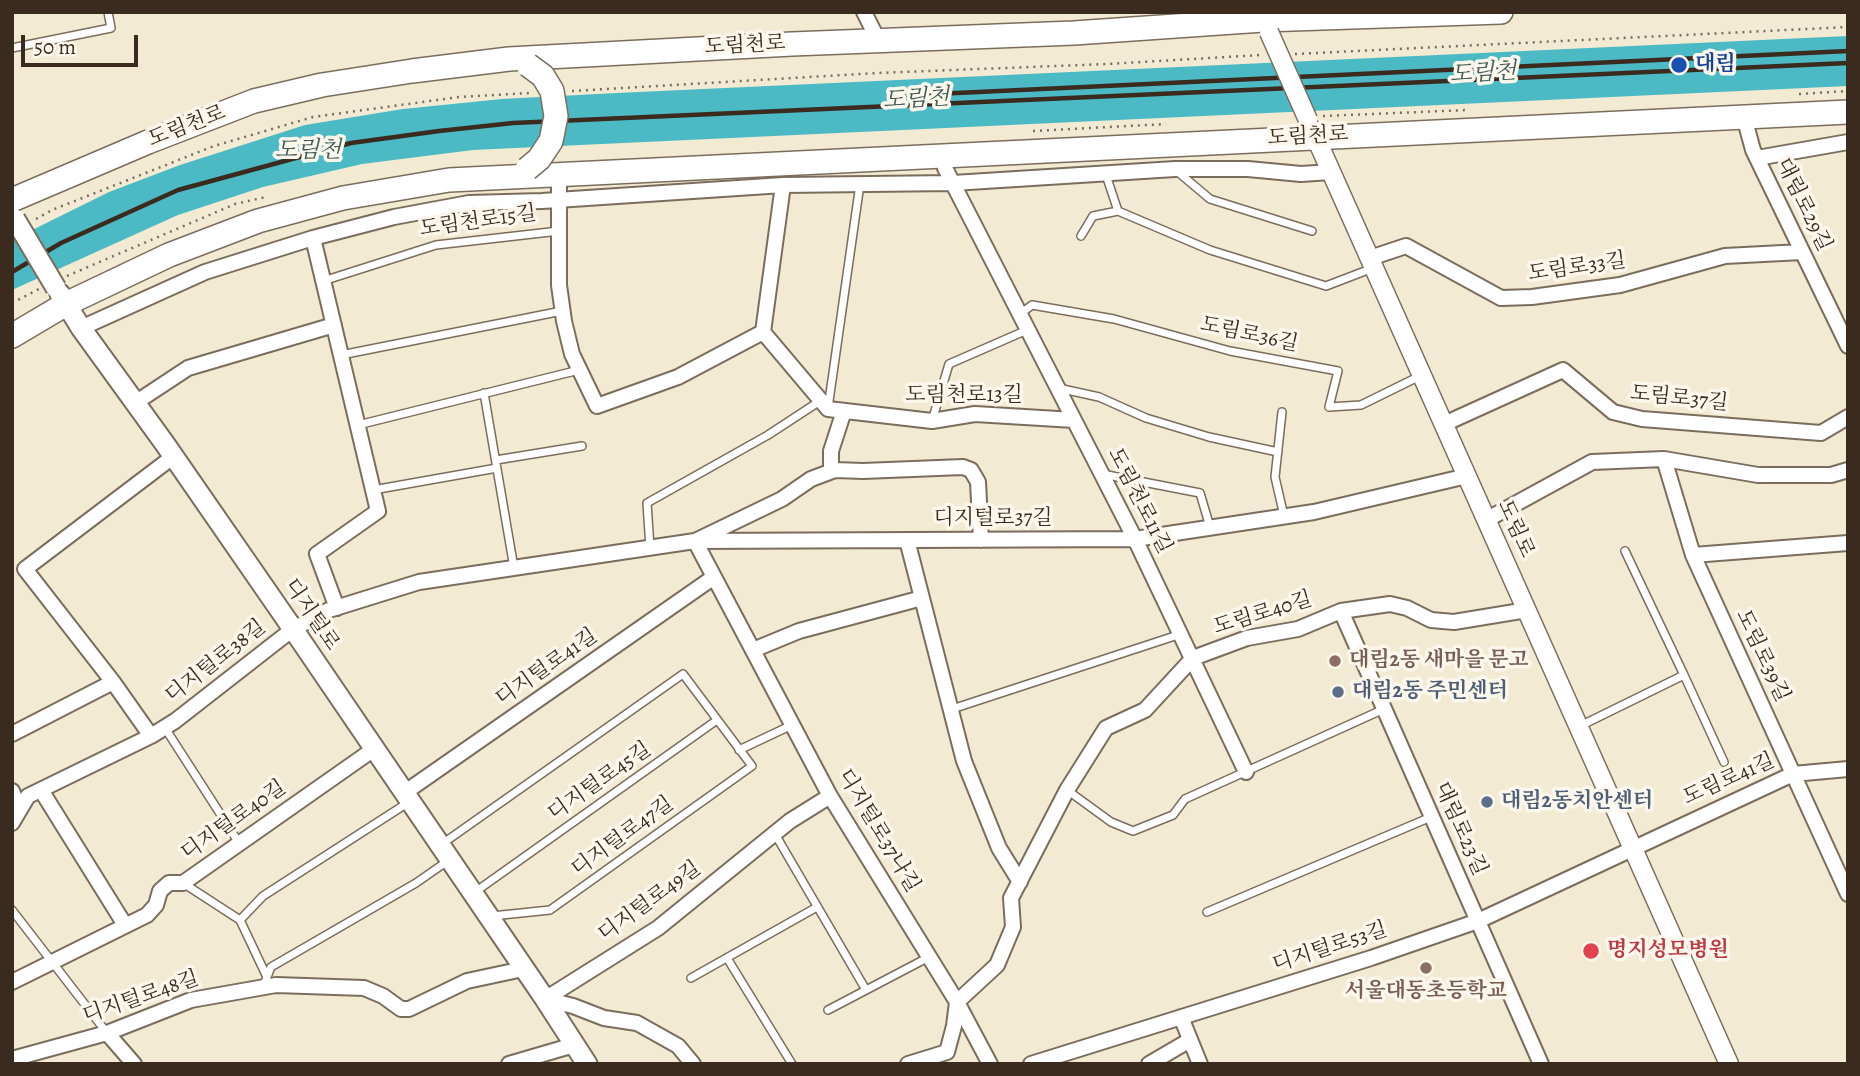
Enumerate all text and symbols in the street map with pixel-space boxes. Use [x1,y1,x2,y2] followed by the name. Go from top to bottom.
[24,21,142,65] scale bar
[704,31,786,61] street label: 도림천로
[34,33,76,61] text: 50 m
[1695,52,1736,78] place label: 대림
[1669,55,1689,75] marker: 대림
[1449,58,1517,90] water label: 도림천
[882,84,950,116] water label: 도림천
[145,101,229,153] street label: 도림천로
[1267,122,1349,152] street label: 도림천로
[275,137,341,165] water label: 도림천
[1770,154,1836,256] street label: 대림로29길
[418,201,538,243] street label: 도림천로15길
[1526,249,1628,287] street label: 도림로33길
[1198,312,1300,358] street label: 도림로36길
[1629,381,1729,417] street label: 도림로37길
[905,383,1023,409] street label: 도림천로13길
[1101,444,1177,558] street label: 도림천로11길
[1491,496,1539,562] street label: 도림로
[934,506,1052,532] street label: 디지털로37길
[278,574,344,656] street label: 디지털로
[1211,587,1315,641] street label: 도림로40길
[1730,606,1794,706] street label: 도림로39길
[161,615,271,709] street label: 디지털로38길
[491,624,603,712] street label: 디지털로41길
[1349,648,1529,674] place label: 대림2동 새마을 문고
[1327,653,1343,669] marker: 대림2동 새마을 문고
[1352,679,1508,705] place label: 대림2동 주민센터
[1330,684,1346,700] marker: 대림2동 주민센터
[544,737,656,827] street label: 디지털로45길
[1679,749,1779,811] street label: 도림로41길
[831,765,925,897] street label: 디지털로37나길
[177,776,291,866] street label: 디지털로40길
[1428,778,1492,880] street label: 대림로23길
[1501,789,1653,815] place label: 대림2동치안센터
[567,792,679,882] street label: 디지털로47길
[1479,794,1495,810] marker: 대림2동치안센터
[594,856,706,948] street label: 디지털로49길
[1269,918,1391,978] street label: 디지털로53길
[1607,938,1729,964] place label: 명지성모병원
[1581,941,1601,961] marker: 명지성모병원
[1418,960,1434,976] marker: 서울대동초등학교
[80,966,202,1030] street label: 디지털로48길
[1345,979,1507,1005] place label: 서울대동초등학교

